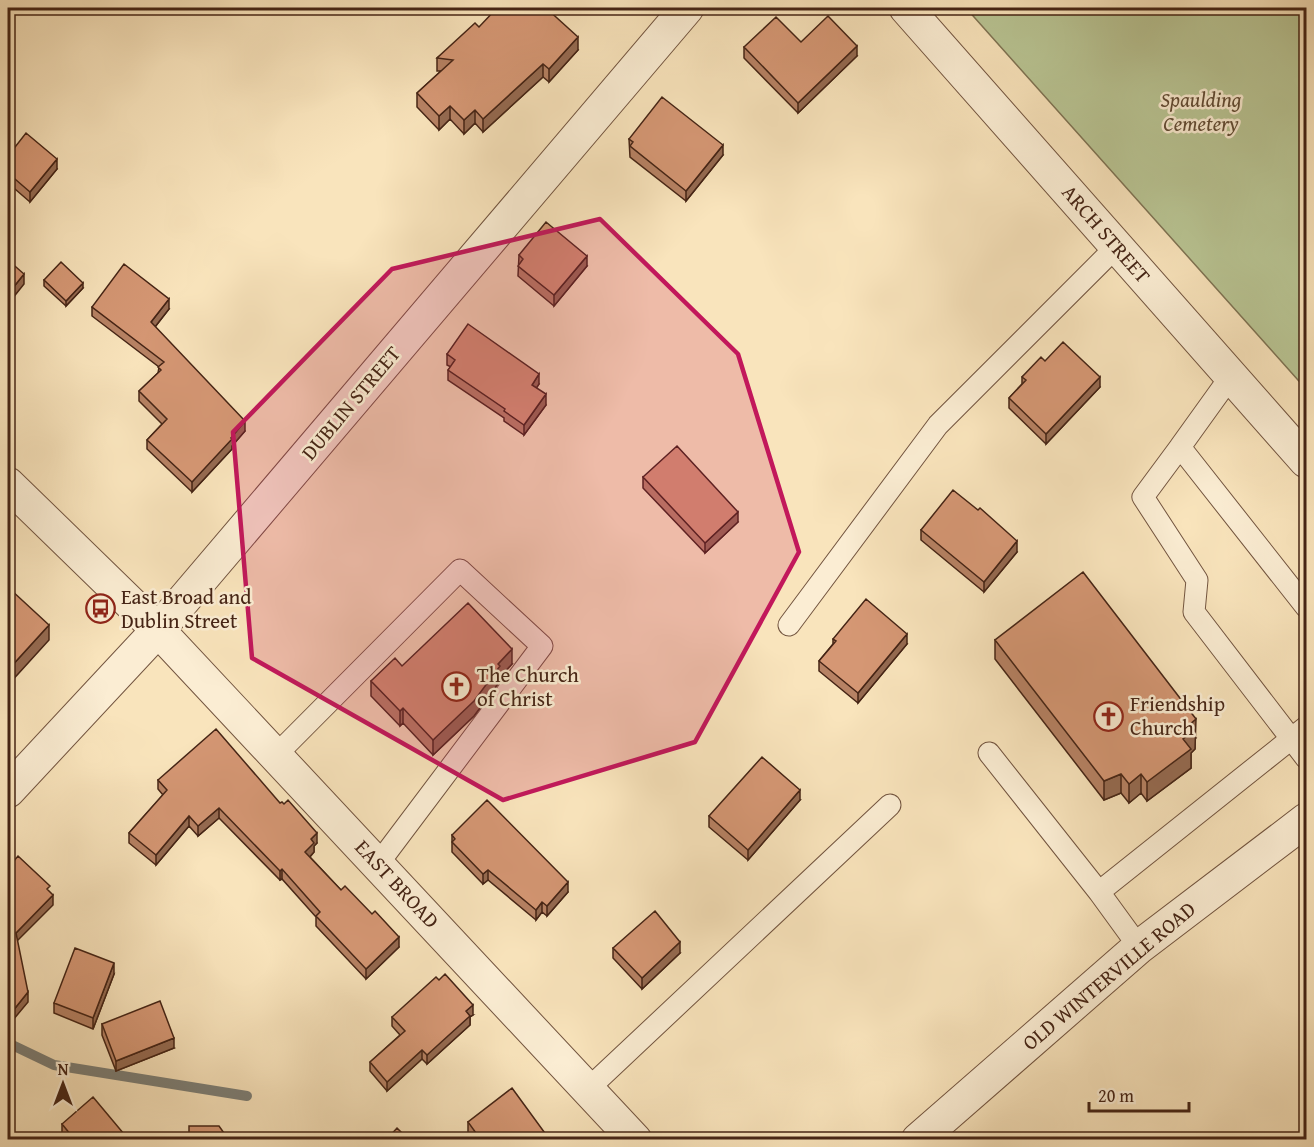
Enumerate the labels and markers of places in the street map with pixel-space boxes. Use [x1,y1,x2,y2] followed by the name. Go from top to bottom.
[121,581,252,636] place label: East Broad and Dublin Street
[84,593,116,625] bus stop icon: East Broad and Dublin Street
[477,659,579,714] place label: The Church of Christ
[440,671,472,703] church icon: The Church of Christ
[1130,688,1225,743] place label: Friendship Church
[1093,700,1125,732] church icon: Friendship Church

